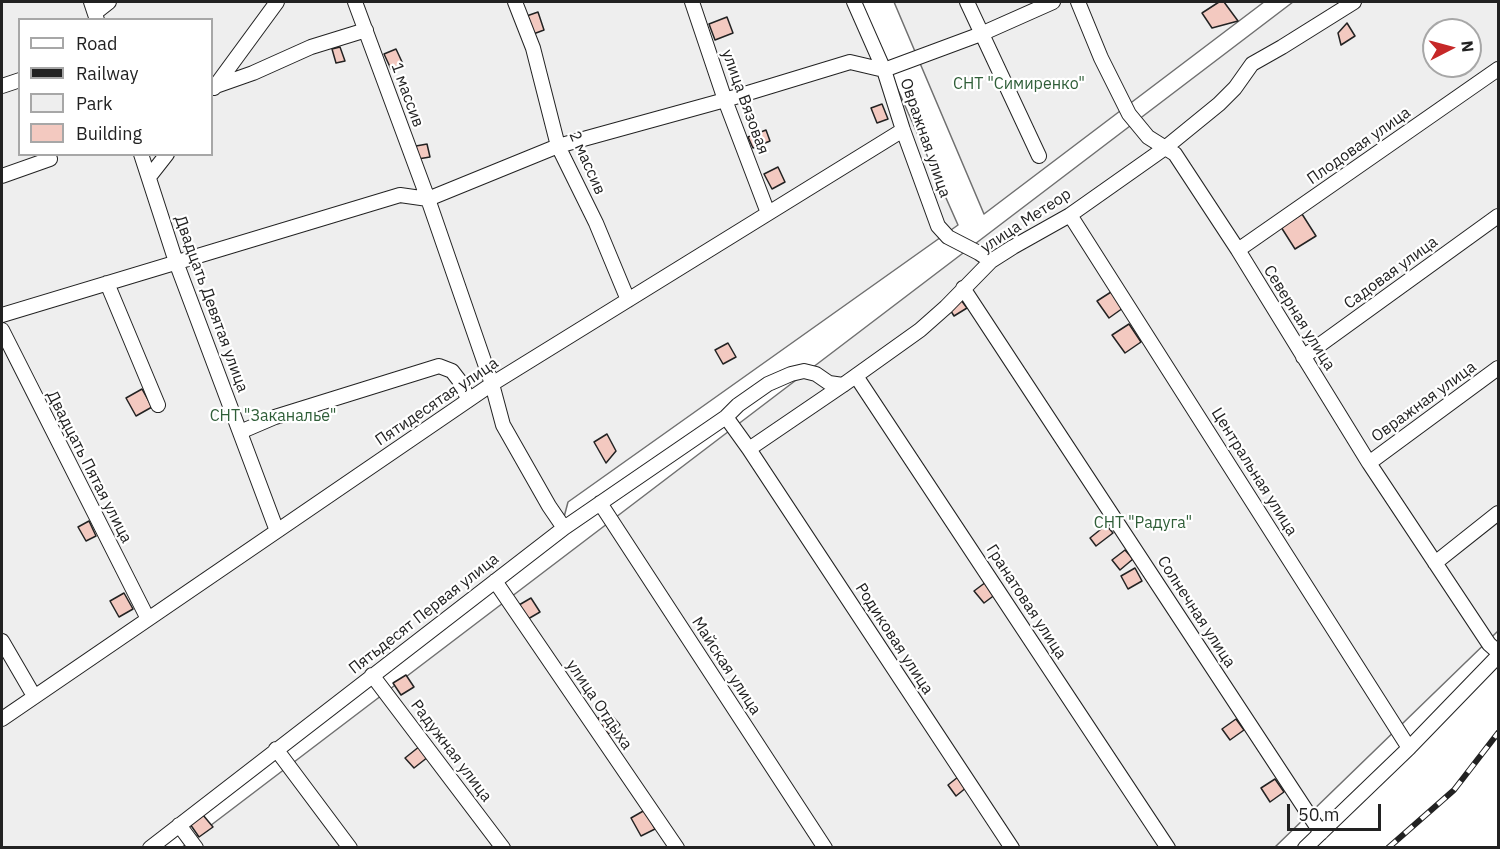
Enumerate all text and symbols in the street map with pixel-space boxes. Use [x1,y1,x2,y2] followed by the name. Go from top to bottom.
[18,18,213,156] legend
[1422,18,1482,78] north arrow
[76,32,117,55] text: Road
[1457,40,1478,53] text: N
[717,47,773,157] street label: улица Вязовая
[386,60,428,130] street label: 1 массив
[76,62,138,85] text: Railway
[953,74,1085,94] park label: СНТ "Симиренко"
[896,76,954,200] street label: Овражная улица
[76,92,112,115] text: Park
[1304,103,1414,189] street label: Плодовая улица
[76,122,142,145] text: Building
[565,128,609,198] street label: 2 массив
[977,185,1075,257] street label: улица Метеор
[170,213,252,395] street label: Двадцать Девятая улица
[1340,232,1442,314] street label: Садовая улица
[1259,262,1339,374] street label: Северная улица
[372,354,502,450] street label: Пятидесятая улица
[1368,357,1480,447] street label: Овражная улица
[42,388,136,546] street label: Двадцать Пятая улица
[1207,404,1301,540] street label: Центральная улица
[210,406,336,426] park label: СНТ "Заканалье"
[1094,513,1192,533] park label: СНТ "Радуга"
[982,541,1070,663] street label: Гранатовая улица
[345,549,503,679] street label: Пятьдесят Первая улица
[1153,553,1239,671] street label: Солнечная улица
[851,580,937,698] street label: Родиковая улица
[687,613,765,719] street label: Майская улица
[562,656,636,754] street label: улица Отдыха
[406,696,496,806] street label: Радужная улица
[1290,792,1384,830] scale bar
[1298,803,1340,826] text: 50 m

